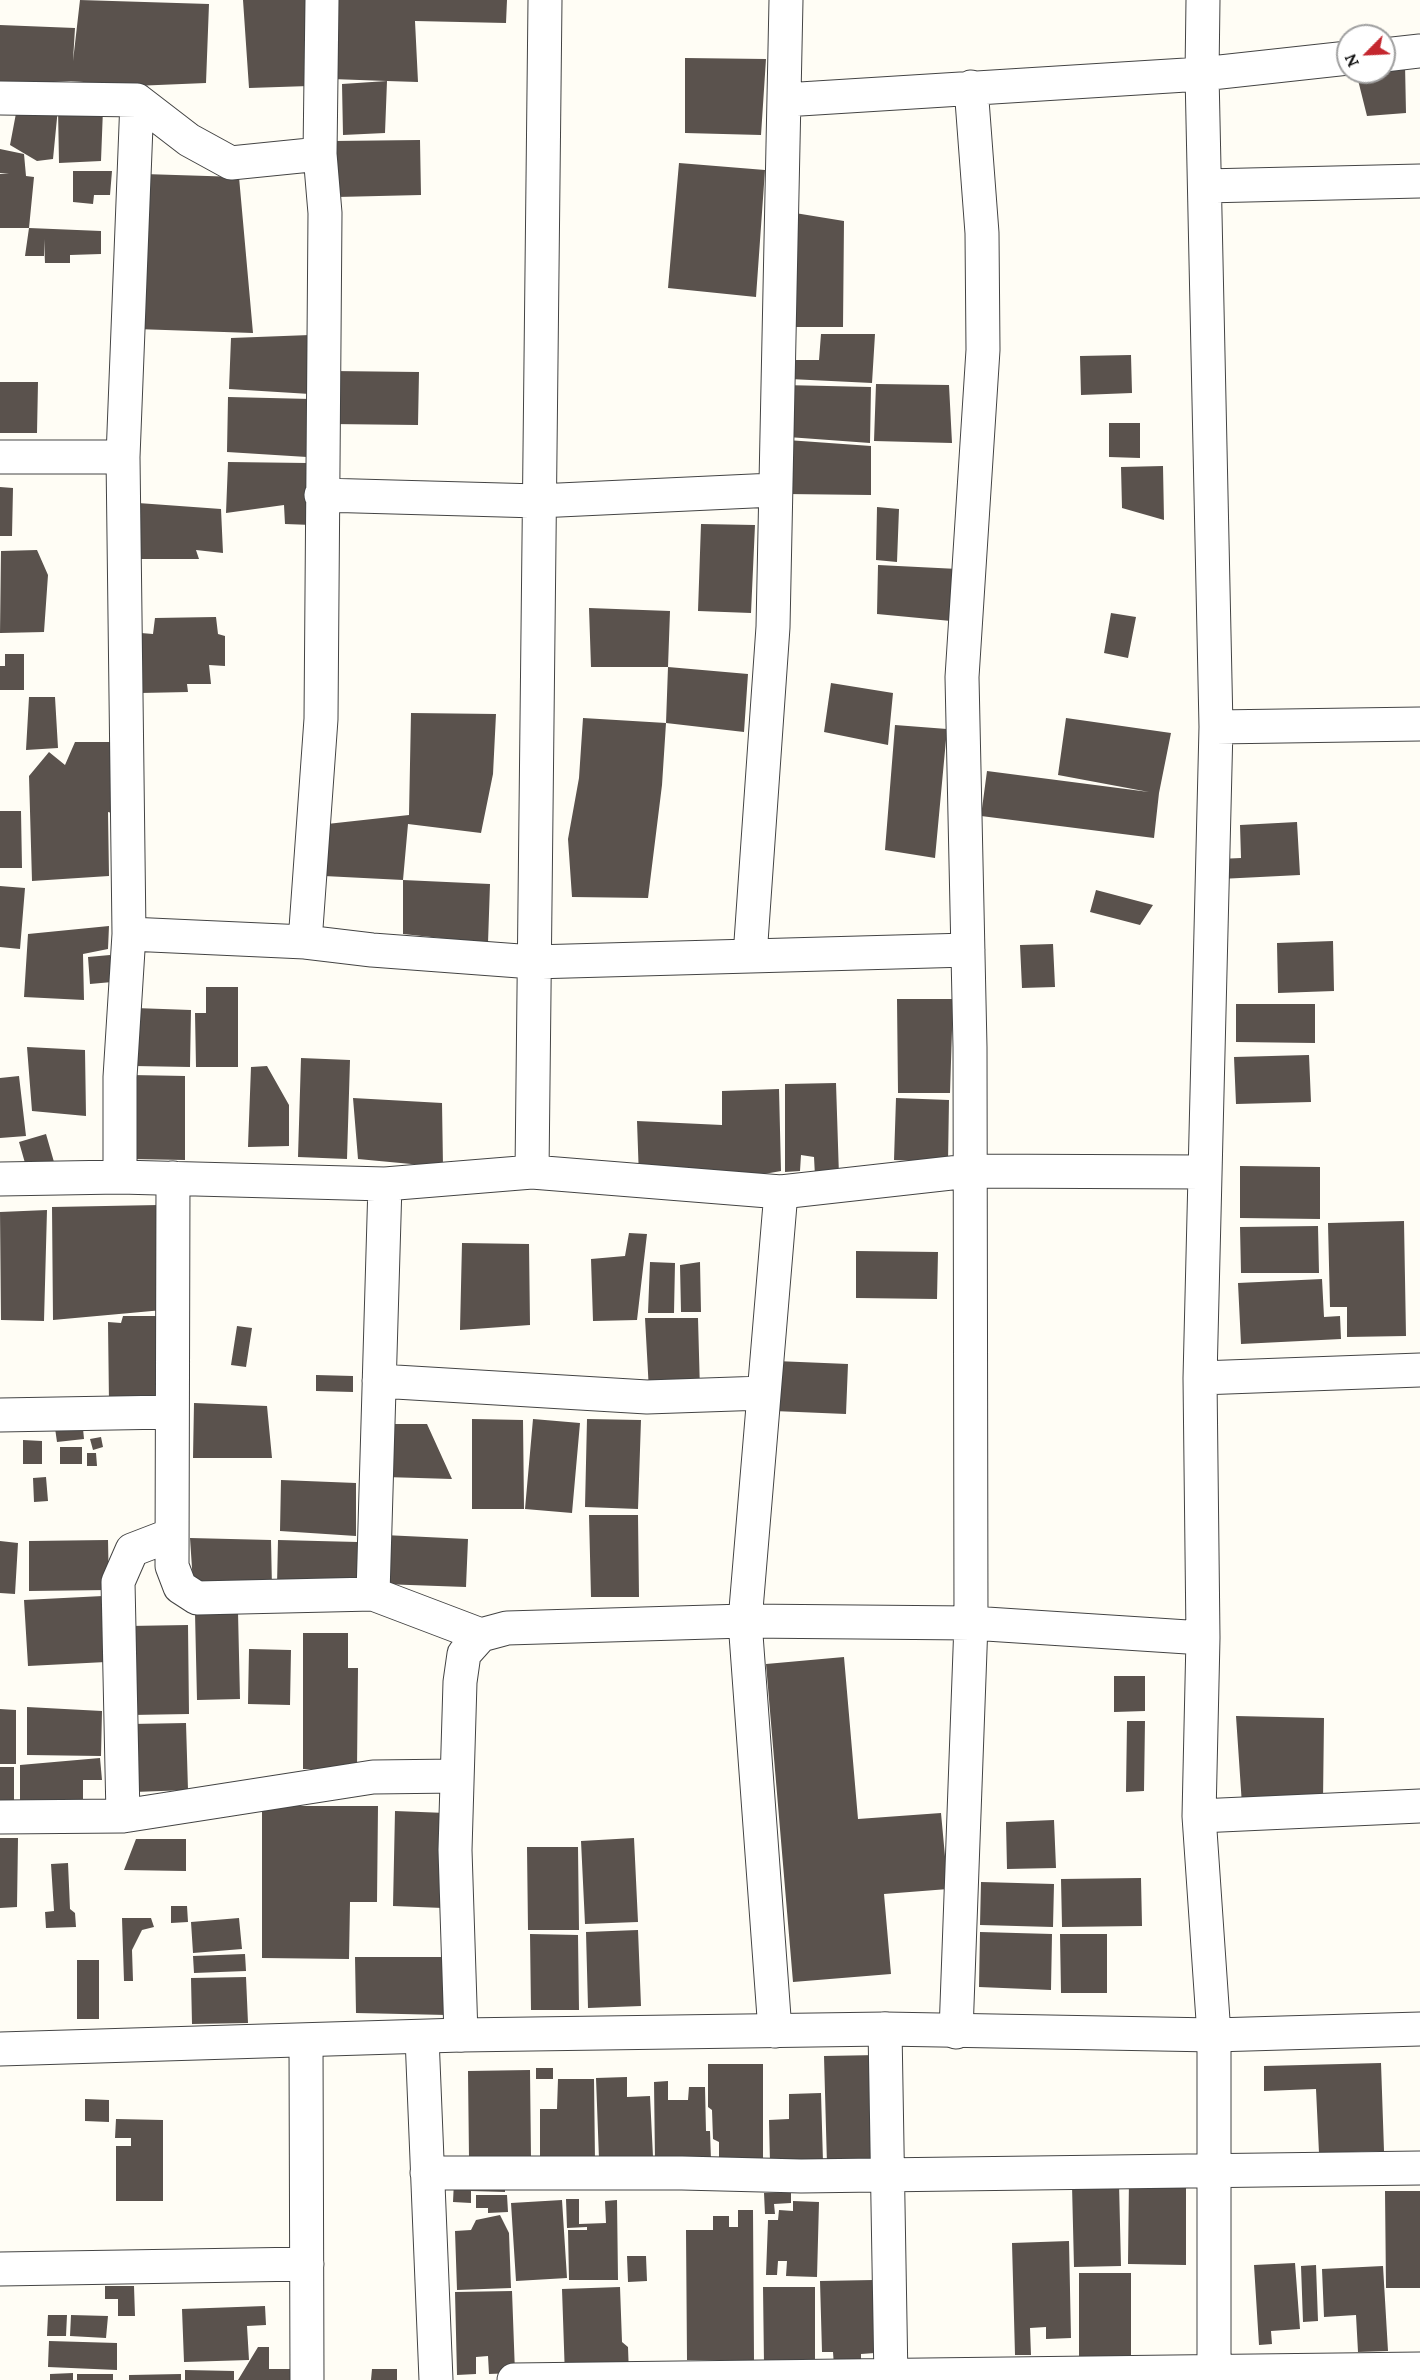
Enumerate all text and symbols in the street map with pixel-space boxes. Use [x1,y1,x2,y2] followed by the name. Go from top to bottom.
[1336,24,1396,84] north arrow
[1340,51,1363,70] text: N

